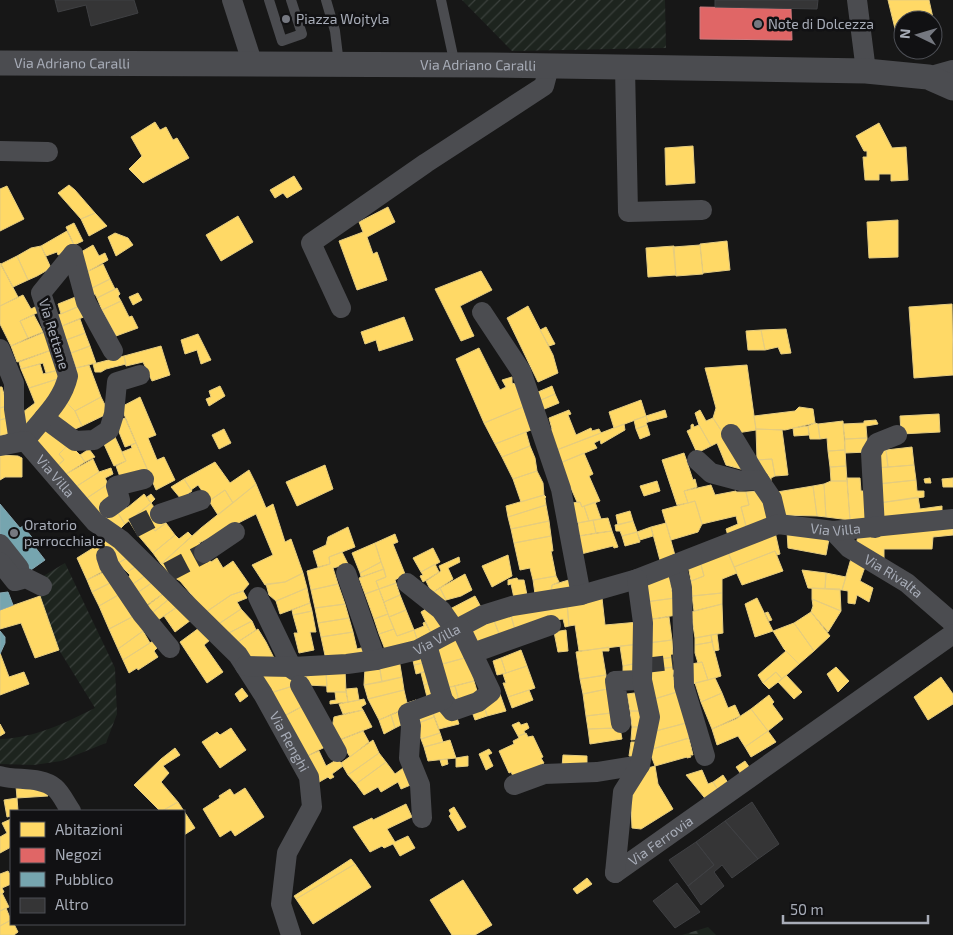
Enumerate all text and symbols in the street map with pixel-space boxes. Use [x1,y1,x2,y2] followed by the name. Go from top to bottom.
[296,10,389,27] place label: Piazza Wojtyla
[893,10,943,60] north arrow
[280,13,292,25] marker: Piazza Wojtyla
[768,15,874,32] place label: Note di Dolcezza
[752,18,764,30] marker: Note di Dolcezza
[896,28,913,40] text: N
[14,54,130,72] street label: Via Adriano Caralli
[420,56,536,74] street label: Via Adriano Caralli
[36,297,73,371] street label: Via Rettane
[33,451,79,501] street label: Via Villa
[24,516,103,549] place label: Oratorio parrocchiale
[809,519,861,539] street label: Via Villa
[8,527,20,539] marker: Oratorio parrocchiale
[861,550,927,601] street label: Via Rivalta
[410,620,463,658] street label: Via Villa
[266,708,313,775] street label: Via Renghi
[10,810,185,925] legend
[625,812,696,869] street label: Via Ferrovia
[55,820,123,838] text: Abitazioni
[55,845,102,863] text: Negozi
[55,870,113,888] text: Pubblico
[783,892,928,924] scale bar
[55,895,89,913] text: Altro
[790,900,824,918] text: 50 m

